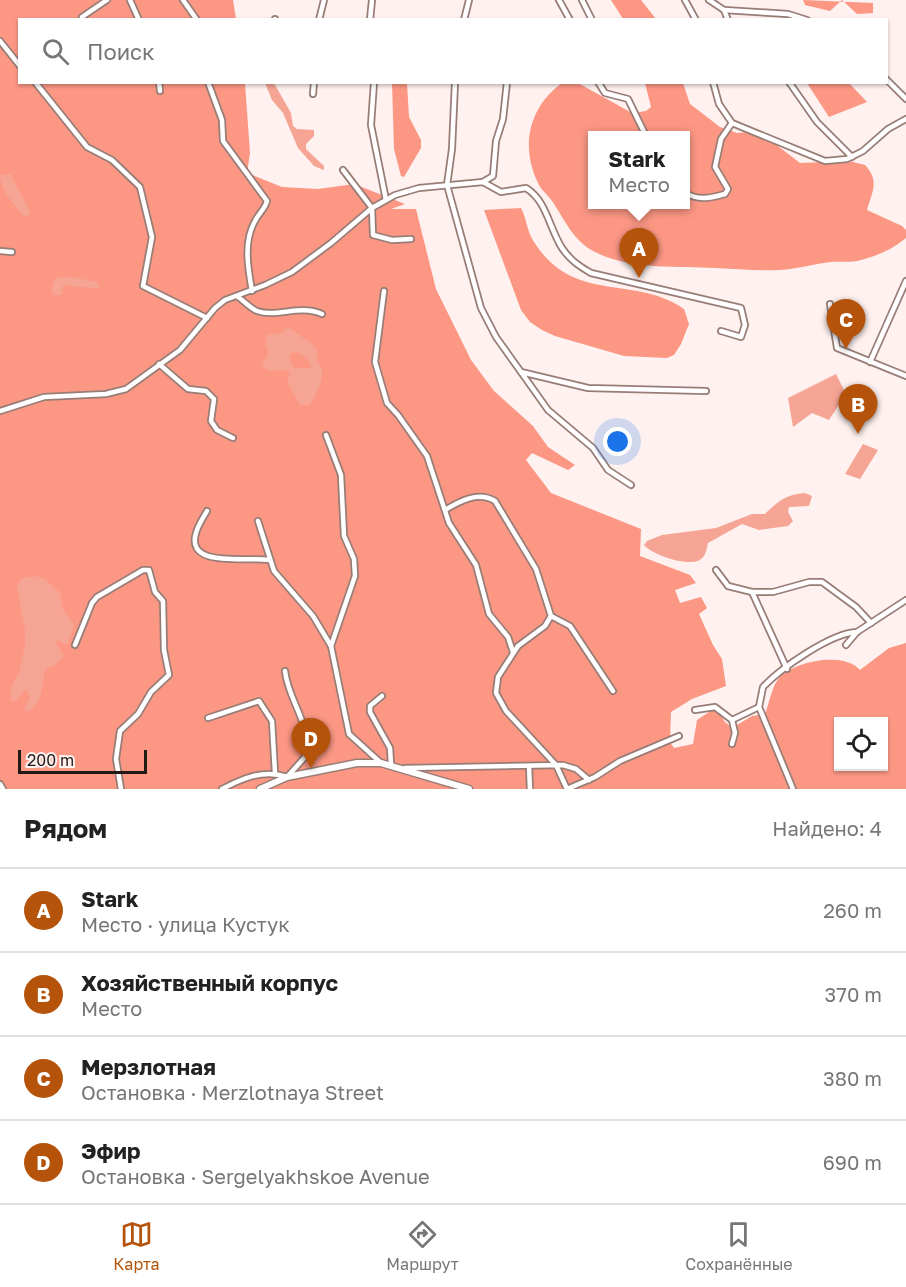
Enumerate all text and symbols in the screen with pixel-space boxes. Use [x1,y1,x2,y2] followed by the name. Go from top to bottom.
[18,18,888,84] search box
[39,35,72,68] icon: search
[87,38,155,65] text: Поиск
[588,131,690,209] popup
[608,145,666,172] text: Stark
[608,172,670,196] text: Место
[620,228,658,278] pin: A
[826,300,866,349] pin: C
[838,384,878,434] pin: B
[603,427,632,456] your location
[834,717,888,771] map controls
[834,717,888,771] button: locate
[292,718,330,768] pin: D
[18,747,147,774] scale bar
[27,750,74,770] text: 200 m
[24,813,107,844] text: Рядом
[772,816,882,840] text: Найдено: 4
[81,885,138,912] text: Stark
[36,898,51,922] text: A
[823,898,882,922] text: 260 m
[81,912,290,936] text: Место · улица Кустук
[81,969,338,996] text: Хозяйственный корпус
[36,982,51,1006] text: B
[825,982,882,1006] text: 370 m
[81,996,142,1020] text: Место
[81,1053,216,1080] text: Мерзлотная
[36,1066,51,1090] text: C
[823,1066,882,1090] text: 380 m
[81,1080,384,1104] text: Остановка · Merzlotnaya Street
[81,1137,141,1164] text: Эфир
[36,1150,51,1174] text: D
[823,1150,882,1174] text: 690 m
[81,1164,430,1188] text: Остановка · Sergelyakhskoe Avenue
[113,1218,160,1274] tab: Карта
[386,1218,459,1274] tab: Маршрут
[685,1218,793,1274] tab: Сохранённые

